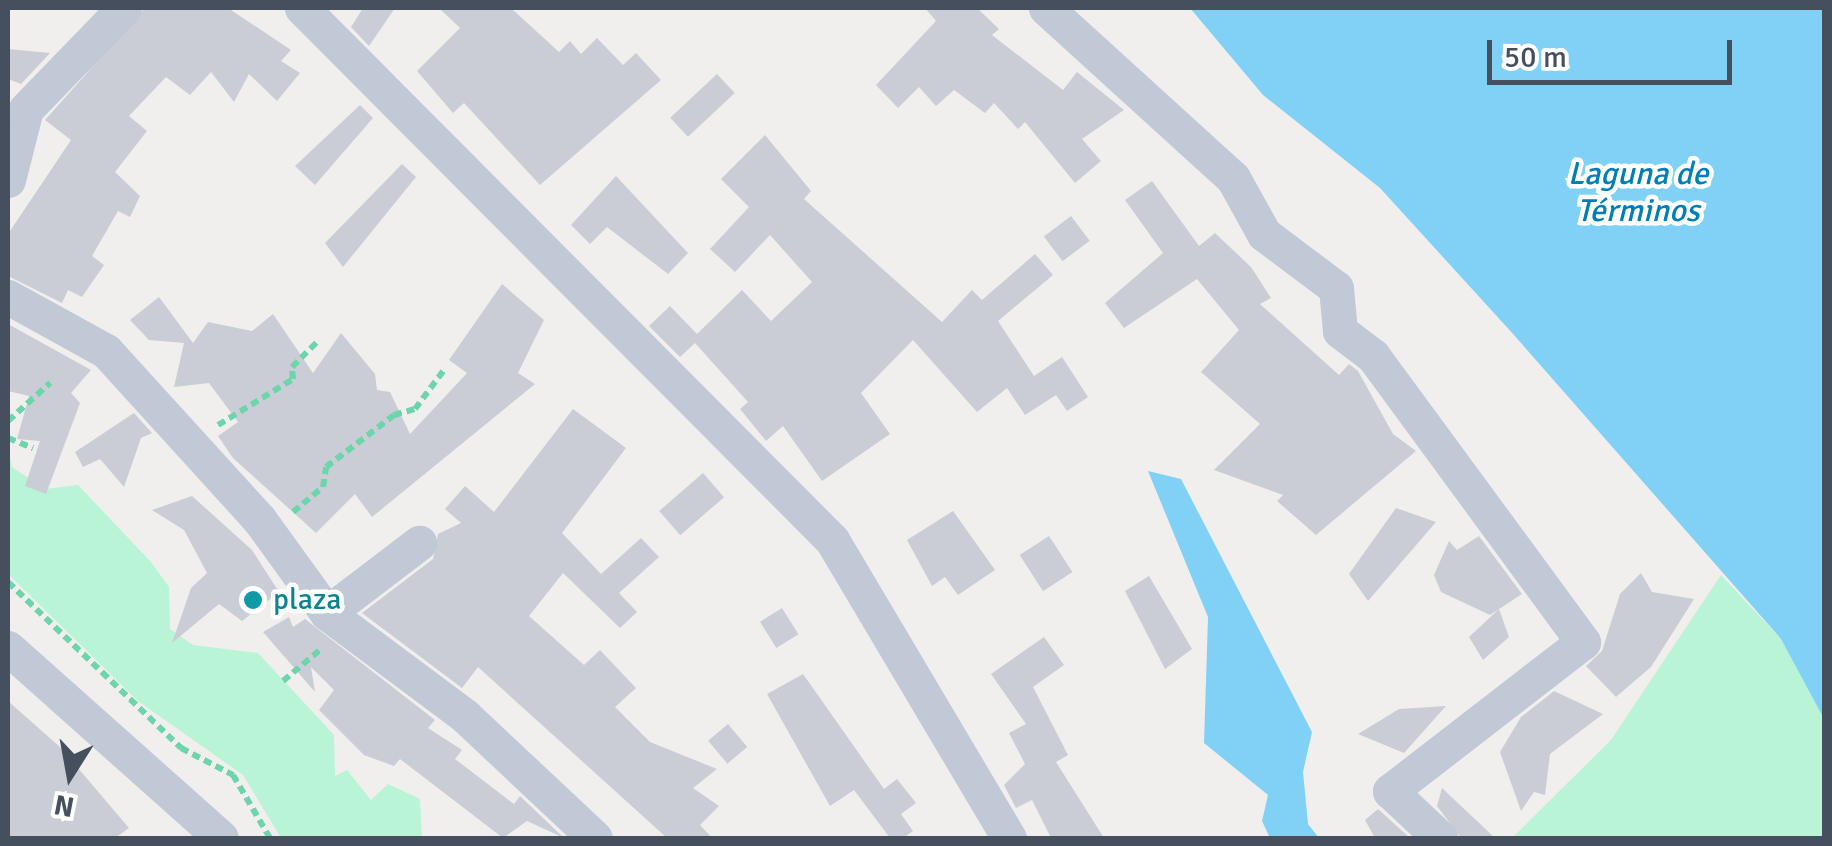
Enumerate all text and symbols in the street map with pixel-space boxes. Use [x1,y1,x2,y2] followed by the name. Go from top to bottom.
[1492,20,1737,82] scale bar
[1504,39,1567,76] text: 50 m
[1568,156,1708,231] water label: Laguna de Términos
[273,582,342,618] place label: plaza
[242,589,264,611] marker: plaza
[20,726,120,826] north arrow
[51,787,77,824] text: N

